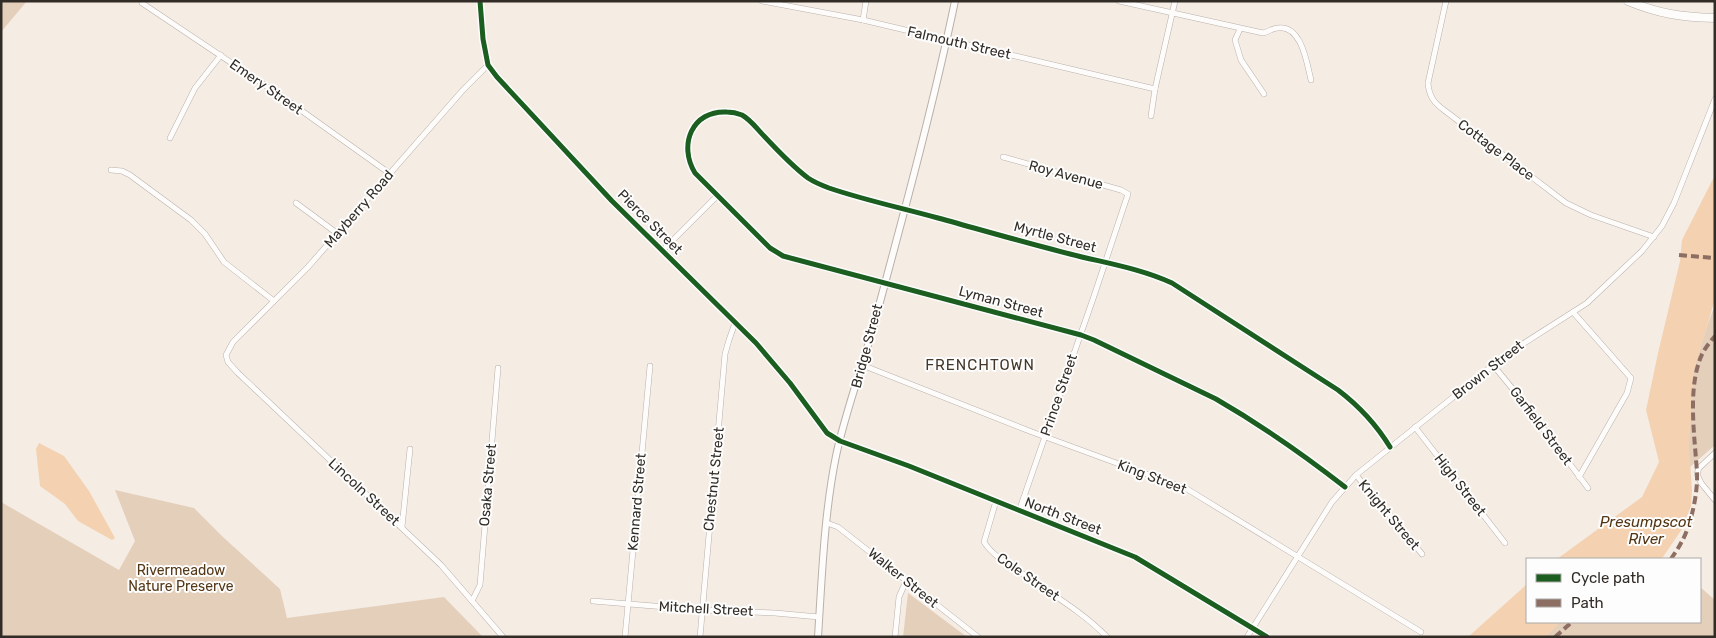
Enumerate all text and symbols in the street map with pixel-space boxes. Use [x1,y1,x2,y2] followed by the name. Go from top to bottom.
[906,23,1013,63] street label: Falmouth Street
[226,56,306,119] street label: Emery Street
[1454,116,1538,184] street label: Cottage Place
[1027,157,1105,193] street label: Roy Avenue
[321,167,397,251] street label: Mayberry Road
[614,186,686,258] street label: Pierce Street
[1012,218,1099,256] street label: Myrtle Street
[957,283,1046,322] street label: Lyman Street
[848,302,887,390] street label: Bridge Street
[1449,337,1528,403] street label: Brown Street
[1037,351,1081,438] street label: Prince Street
[925,356,1035,374] district label: FRENCHTOWN
[1506,383,1576,469] street label: Garfield Street
[700,426,728,532] street label: Chestnut Street
[476,442,500,527] street label: Osaka Street
[1430,451,1490,520] street label: High Street
[624,452,650,552] street label: Kennard Street
[325,455,404,530] street label: Lincoln Street
[1115,456,1189,498] street label: King Street
[1355,476,1424,554] street label: Knight Street
[1022,494,1104,539] street label: North Street
[1600,513,1693,548] water label: Presumpscot River
[864,544,942,612] street label: Walker Street
[993,549,1063,605] street label: Cole Street
[1526,558,1701,623] legend
[128,562,234,595] park label: Rivermeadow Nature Preserve
[1571,569,1645,587] text: Cycle path
[1571,594,1604,612] text: Path
[658,598,754,620] street label: Mitchell Street

